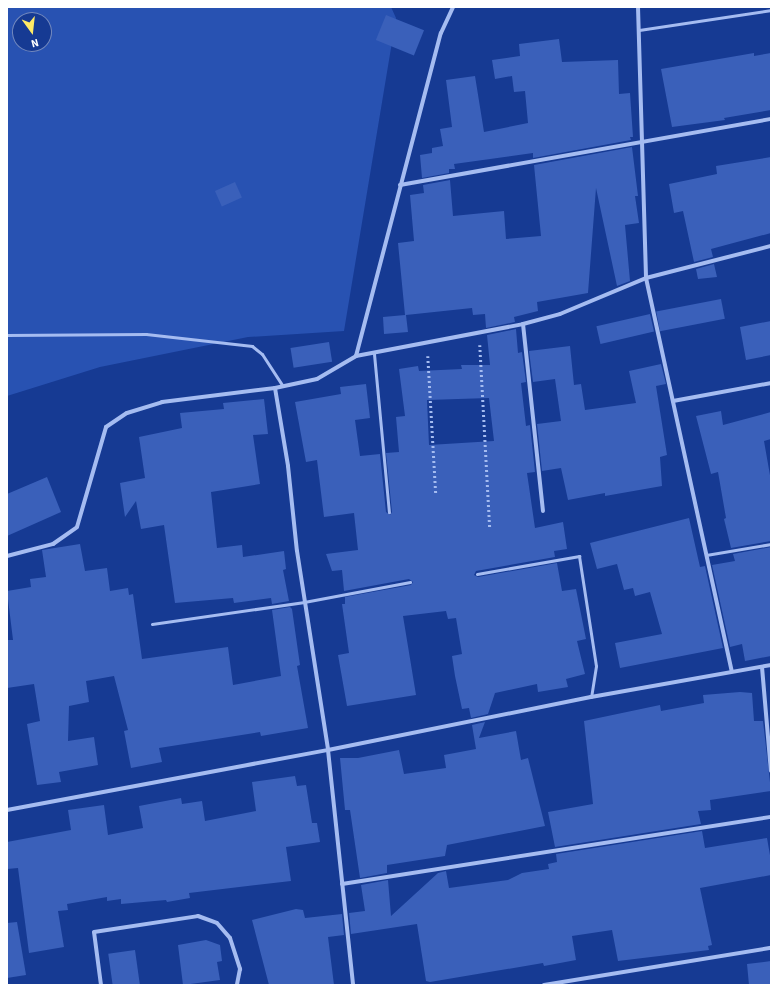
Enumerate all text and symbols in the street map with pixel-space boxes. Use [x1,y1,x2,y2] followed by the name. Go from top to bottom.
[12,12,52,52] north arrow
[30,35,40,51] text: N

